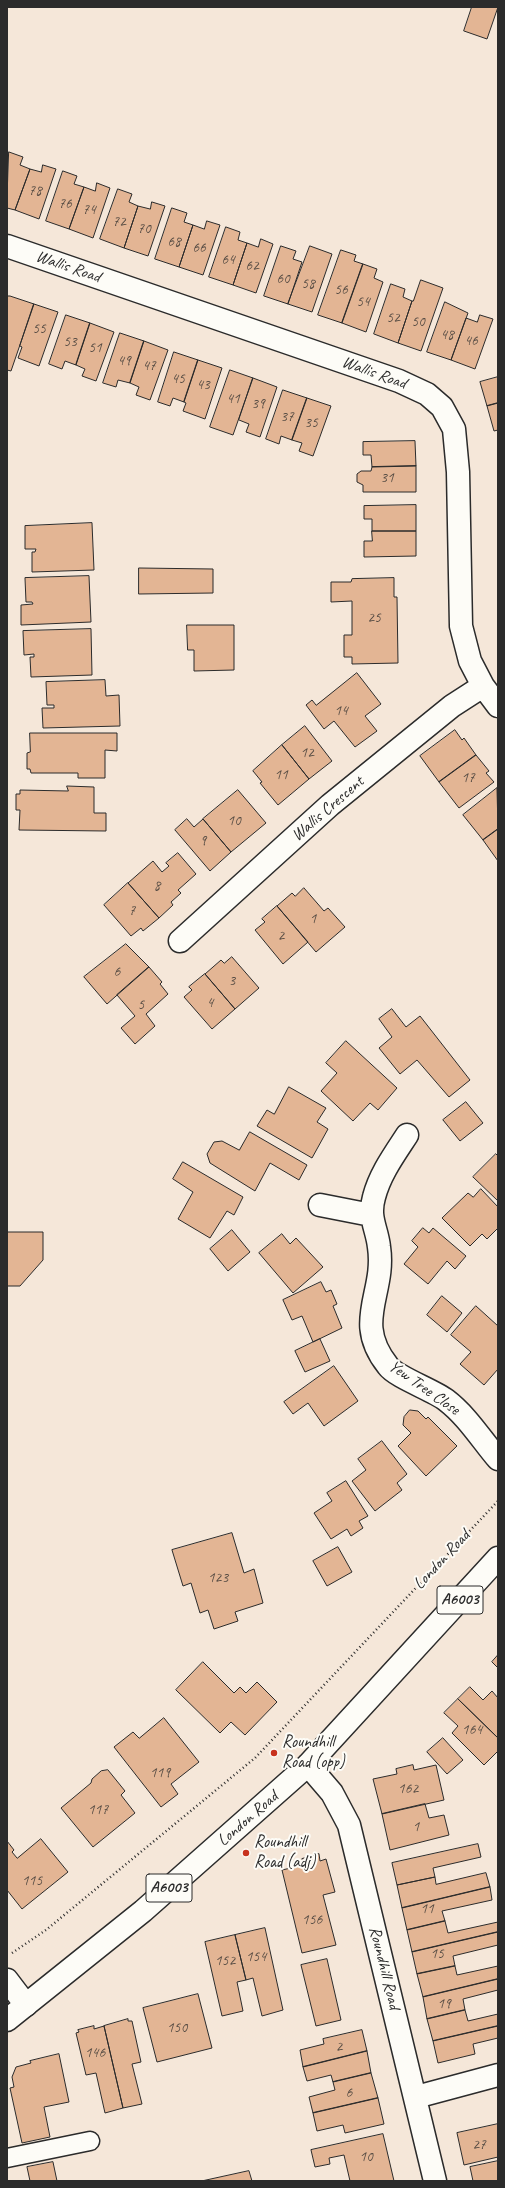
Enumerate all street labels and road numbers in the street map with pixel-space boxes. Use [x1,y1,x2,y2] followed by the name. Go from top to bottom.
[33,246,103,288] street label: Wallis Road
[339,352,409,394] street label: Wallis Road
[288,772,368,846] street label: Wallis Crescent
[385,1356,463,1420] street label: Yew Tree Close
[409,1526,475,1594] street label: London Road
[437,1586,483,1614] road number: A6003
[213,1787,283,1851] street label: London Road
[146,1874,192,1902] road number: A6003
[364,1924,404,2012] street label: Roundhill Road

